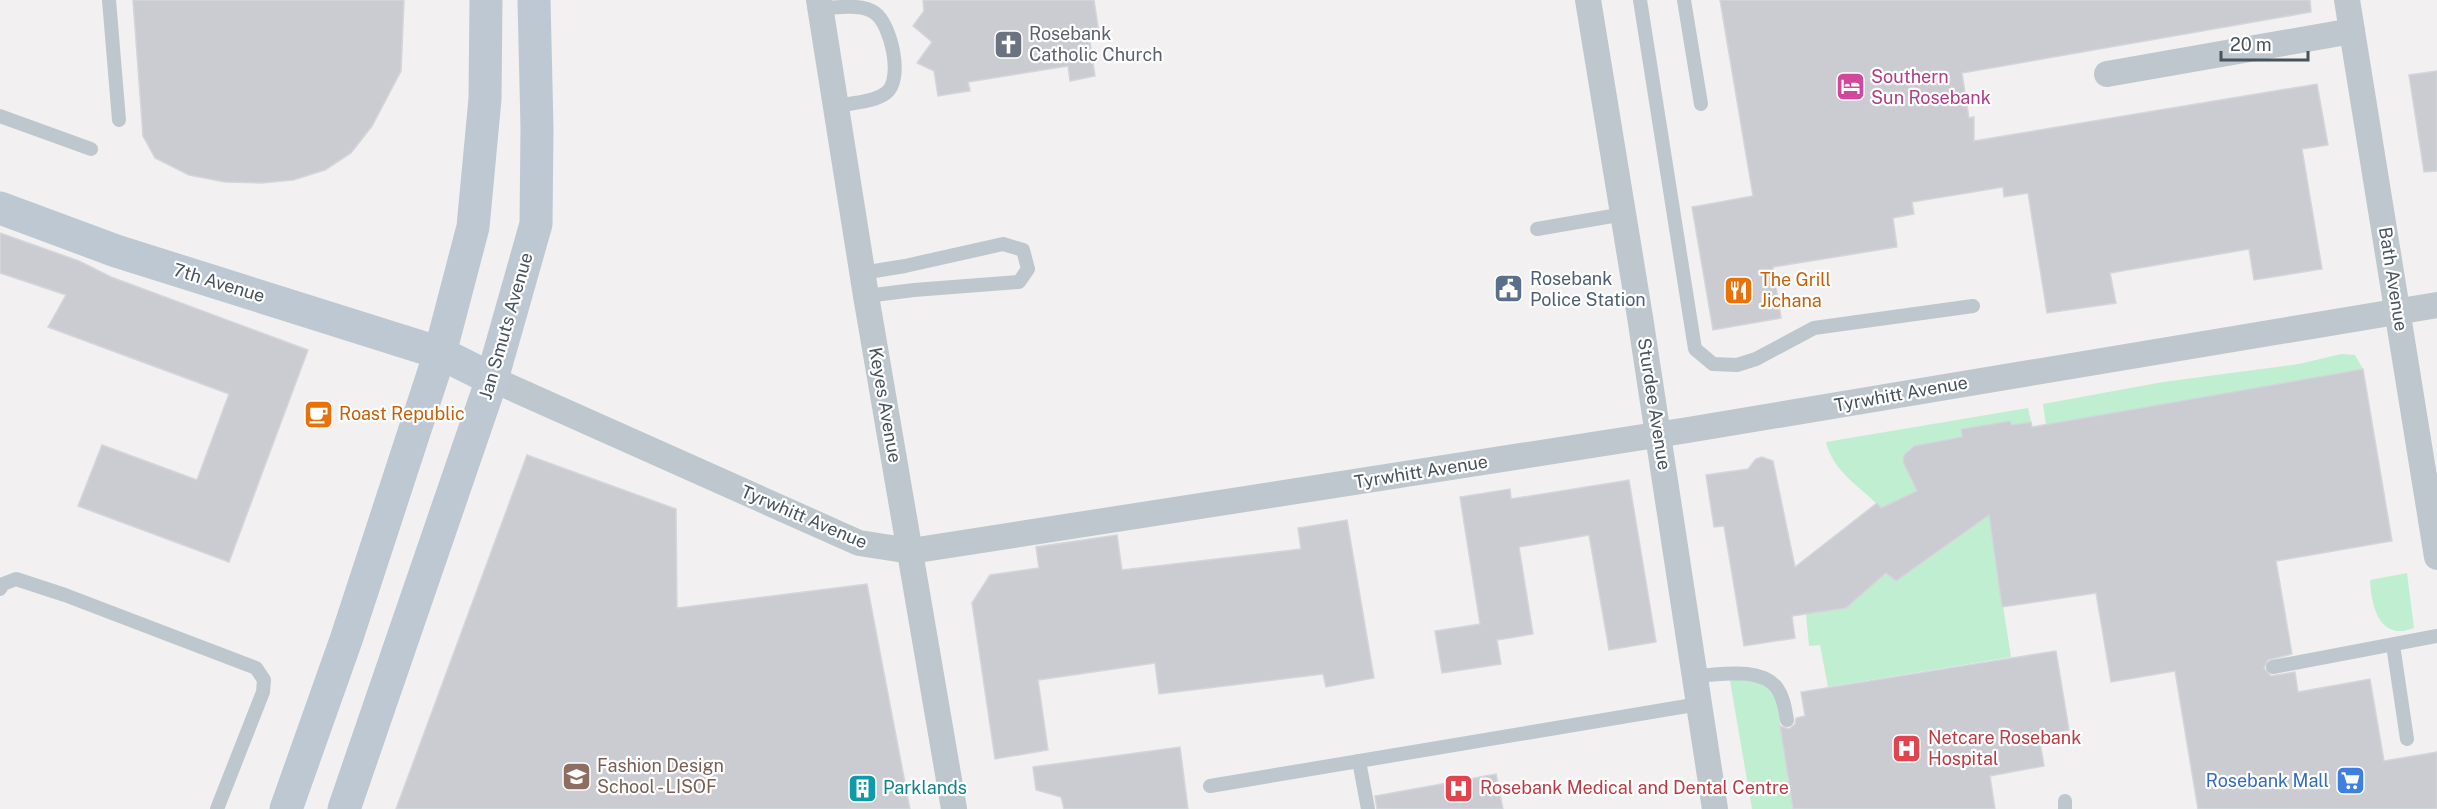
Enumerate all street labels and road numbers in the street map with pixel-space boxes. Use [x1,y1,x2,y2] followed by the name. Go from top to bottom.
[2375,225,2412,333] street label: Bath Avenue
[474,250,537,402] street label: Jan Smuts Avenue
[171,259,267,306] street label: 7th Avenue
[1634,336,1675,471] street label: Sturdee Avenue
[865,346,906,464] street label: Keyes Avenue
[1833,371,1969,416] street label: Tyrwhitt Avenue
[1353,451,1489,492] street label: Tyrwhitt Avenue
[738,481,870,553] street label: Tyrwhitt Avenue

